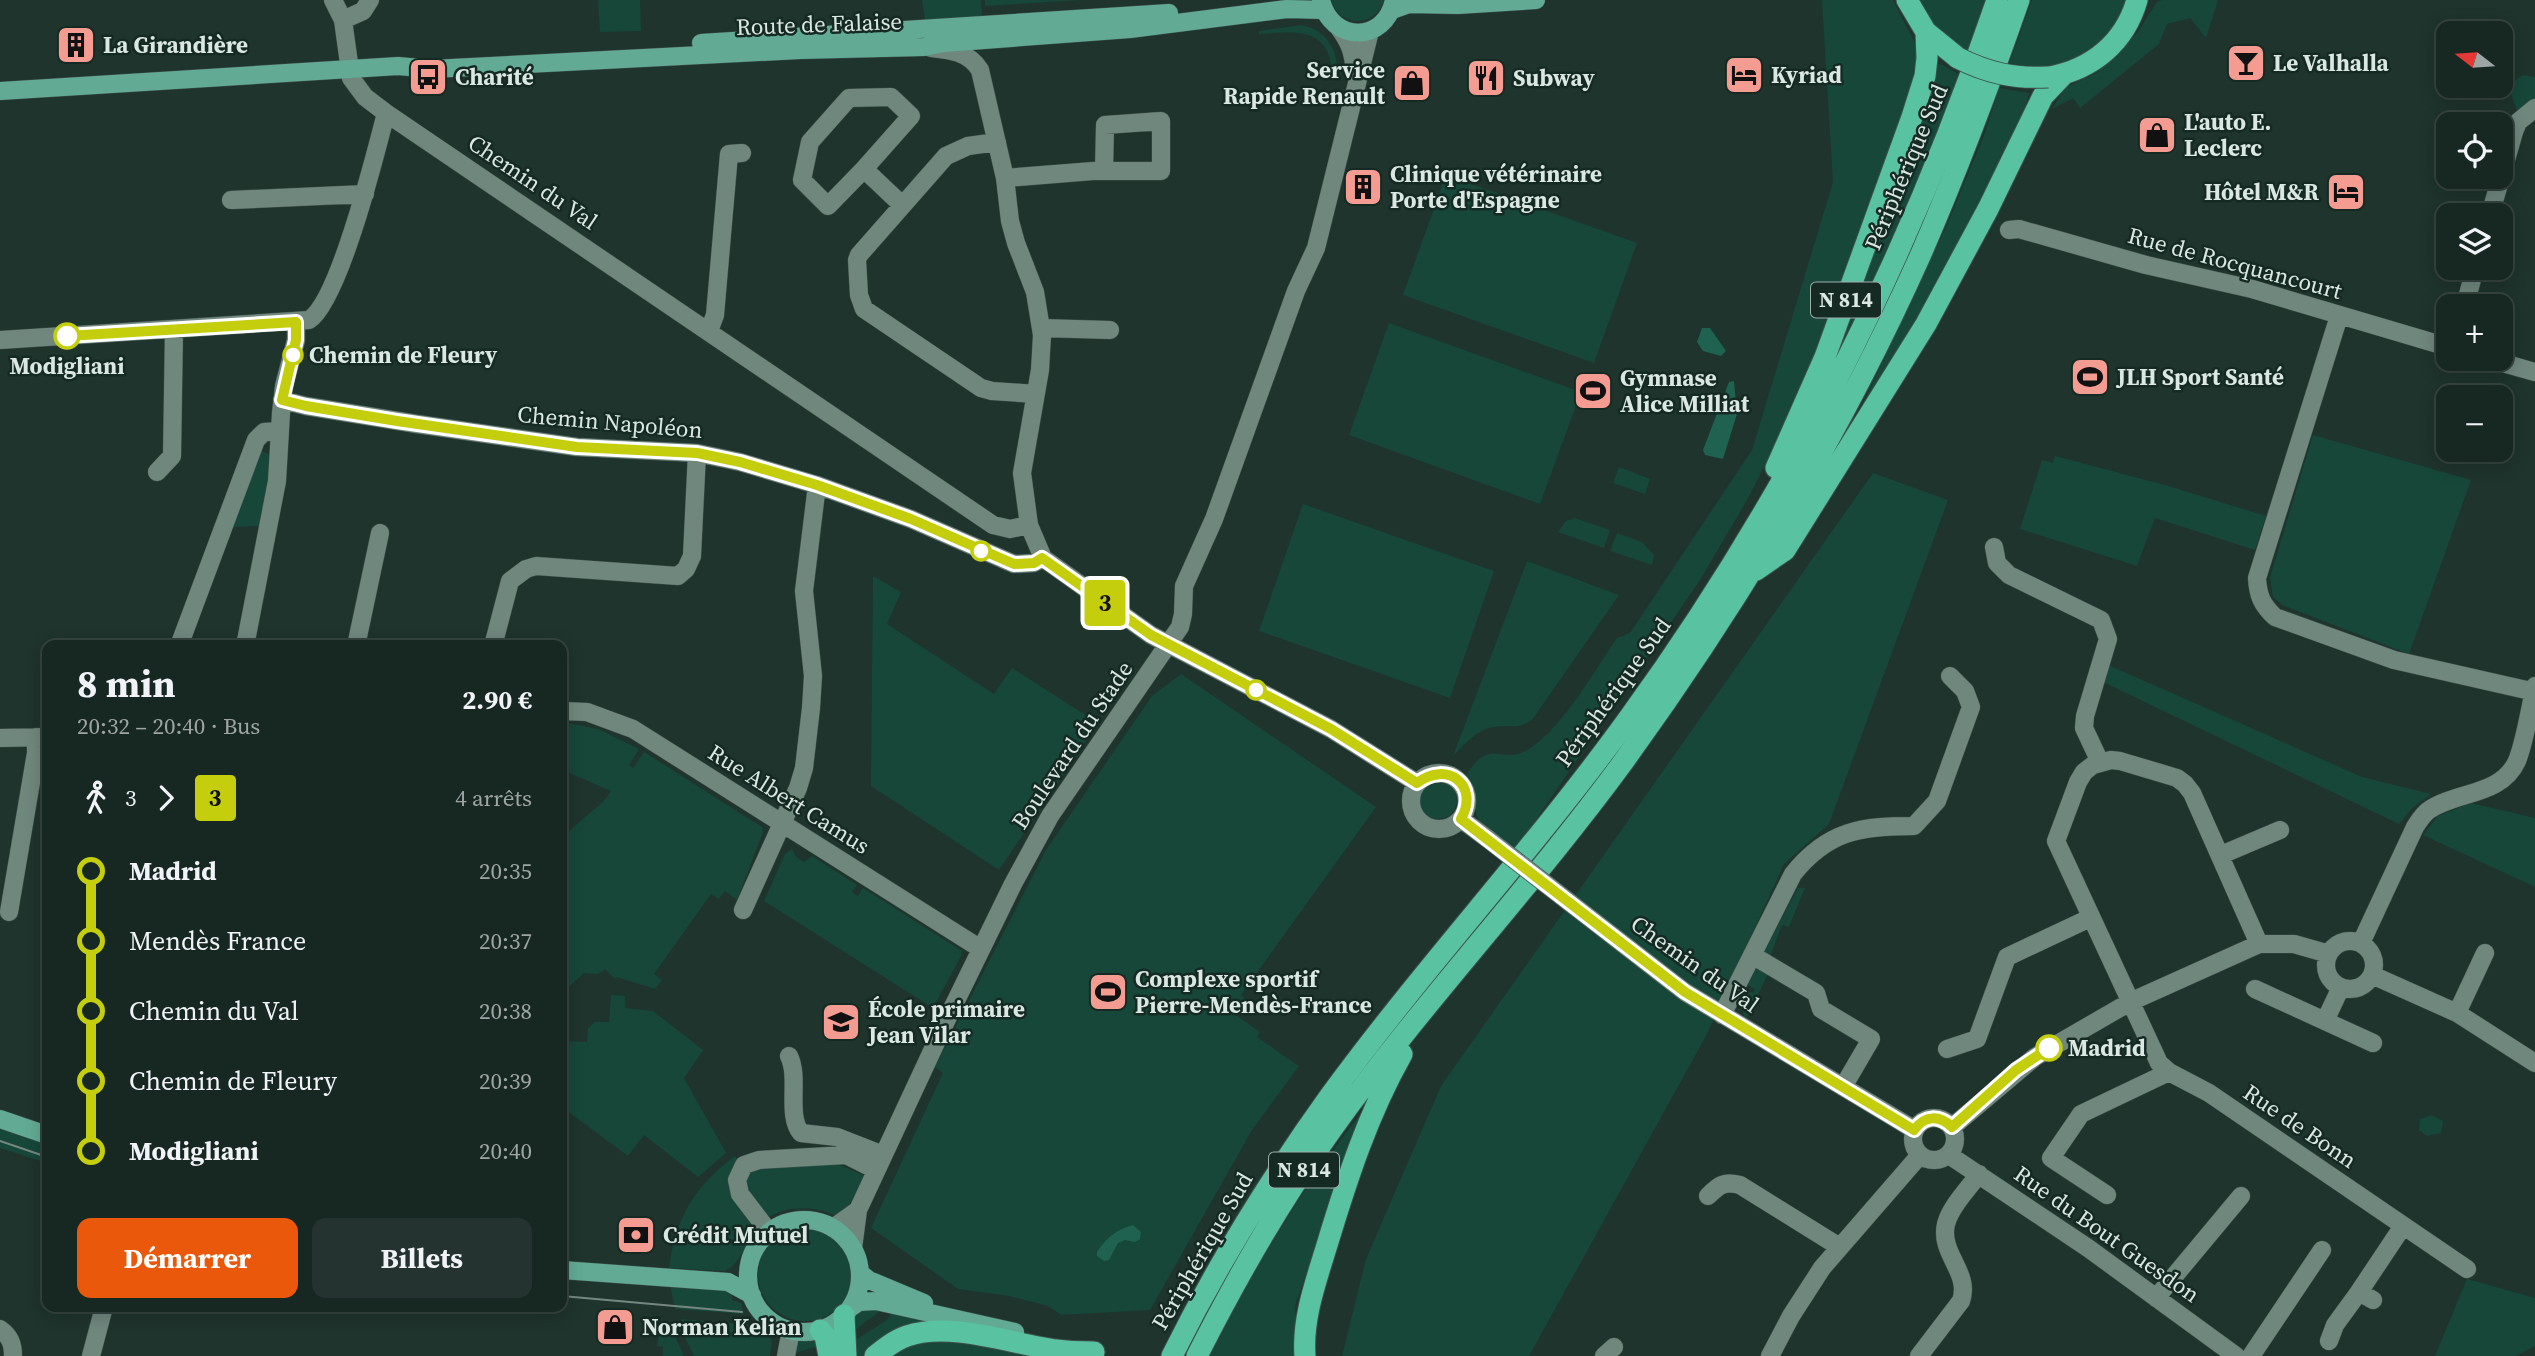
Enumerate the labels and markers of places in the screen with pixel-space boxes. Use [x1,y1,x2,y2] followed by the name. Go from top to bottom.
[55,24,97,66] building icon: La Girandière
[103,29,248,61] place label: La Girandière
[2225,42,2267,84] bar icon: Le Valhalla
[2273,47,2390,79] place label: Le Valhalla
[1223,54,1386,112] place label: Service Rapide Renault
[1723,54,1765,96] hotel icon: Kyriad
[407,56,449,98] bus stop icon: Charité
[1465,57,1507,99] restaurant icon: Subway
[1771,59,1842,91] place label: Kyriad
[455,61,534,93] place label: Charité
[1391,62,1433,104] shop icon: Service Rapide Renault
[1513,62,1595,94] place label: Subway
[2184,106,2271,164] place label: L'auto E. Leclerc
[2136,114,2178,156] shop icon: L'auto E. Leclerc
[1390,158,1602,216] place label: Clinique vétérinaire Porte d'Espagne
[1342,166,1384,208] building icon: Clinique vétérinaire Porte d'Espagne
[2325,171,2367,213] hotel icon: Hôtel M&R
[2204,176,2319,208] place label: Hôtel M&R
[54,323,80,349] marker: Modigliani
[309,339,498,371] place label: Chemin de Fleury
[283,345,303,365] marker: Chemin de Fleury
[10,350,124,382] place label: Modigliani
[2069,356,2111,398] sports icon: JLH Sport Santé
[2115,361,2284,393] place label: JLH Sport Santé
[1620,362,1750,420] place label: Gymnase Alice Milliat
[1572,370,1614,412] sports icon: Gymnase Alice Milliat
[971,541,991,561] unlabelled marker
[1246,680,1266,700] unlabelled marker
[1135,963,1372,1021] place label: Complexe sportif Pierre-Mendès-France
[1087,971,1129,1013] sports icon: Complexe sportif Pierre-Mendès-France
[866,993,1025,1051] place label: École primaire Jean Vilar
[820,1001,862,1043] school or university icon: École primaire Jean Vilar
[2068,1032,2146,1064] place label: Madrid
[2036,1035,2062,1061] marker: Madrid
[615,1214,657,1256] bank icon: Crédit Mutuel
[663,1219,808,1251] place label: Crédit Mutuel
[594,1306,636,1348] shop icon: Norman Kelian
[642,1311,802,1343] place label: Norman Kelian

